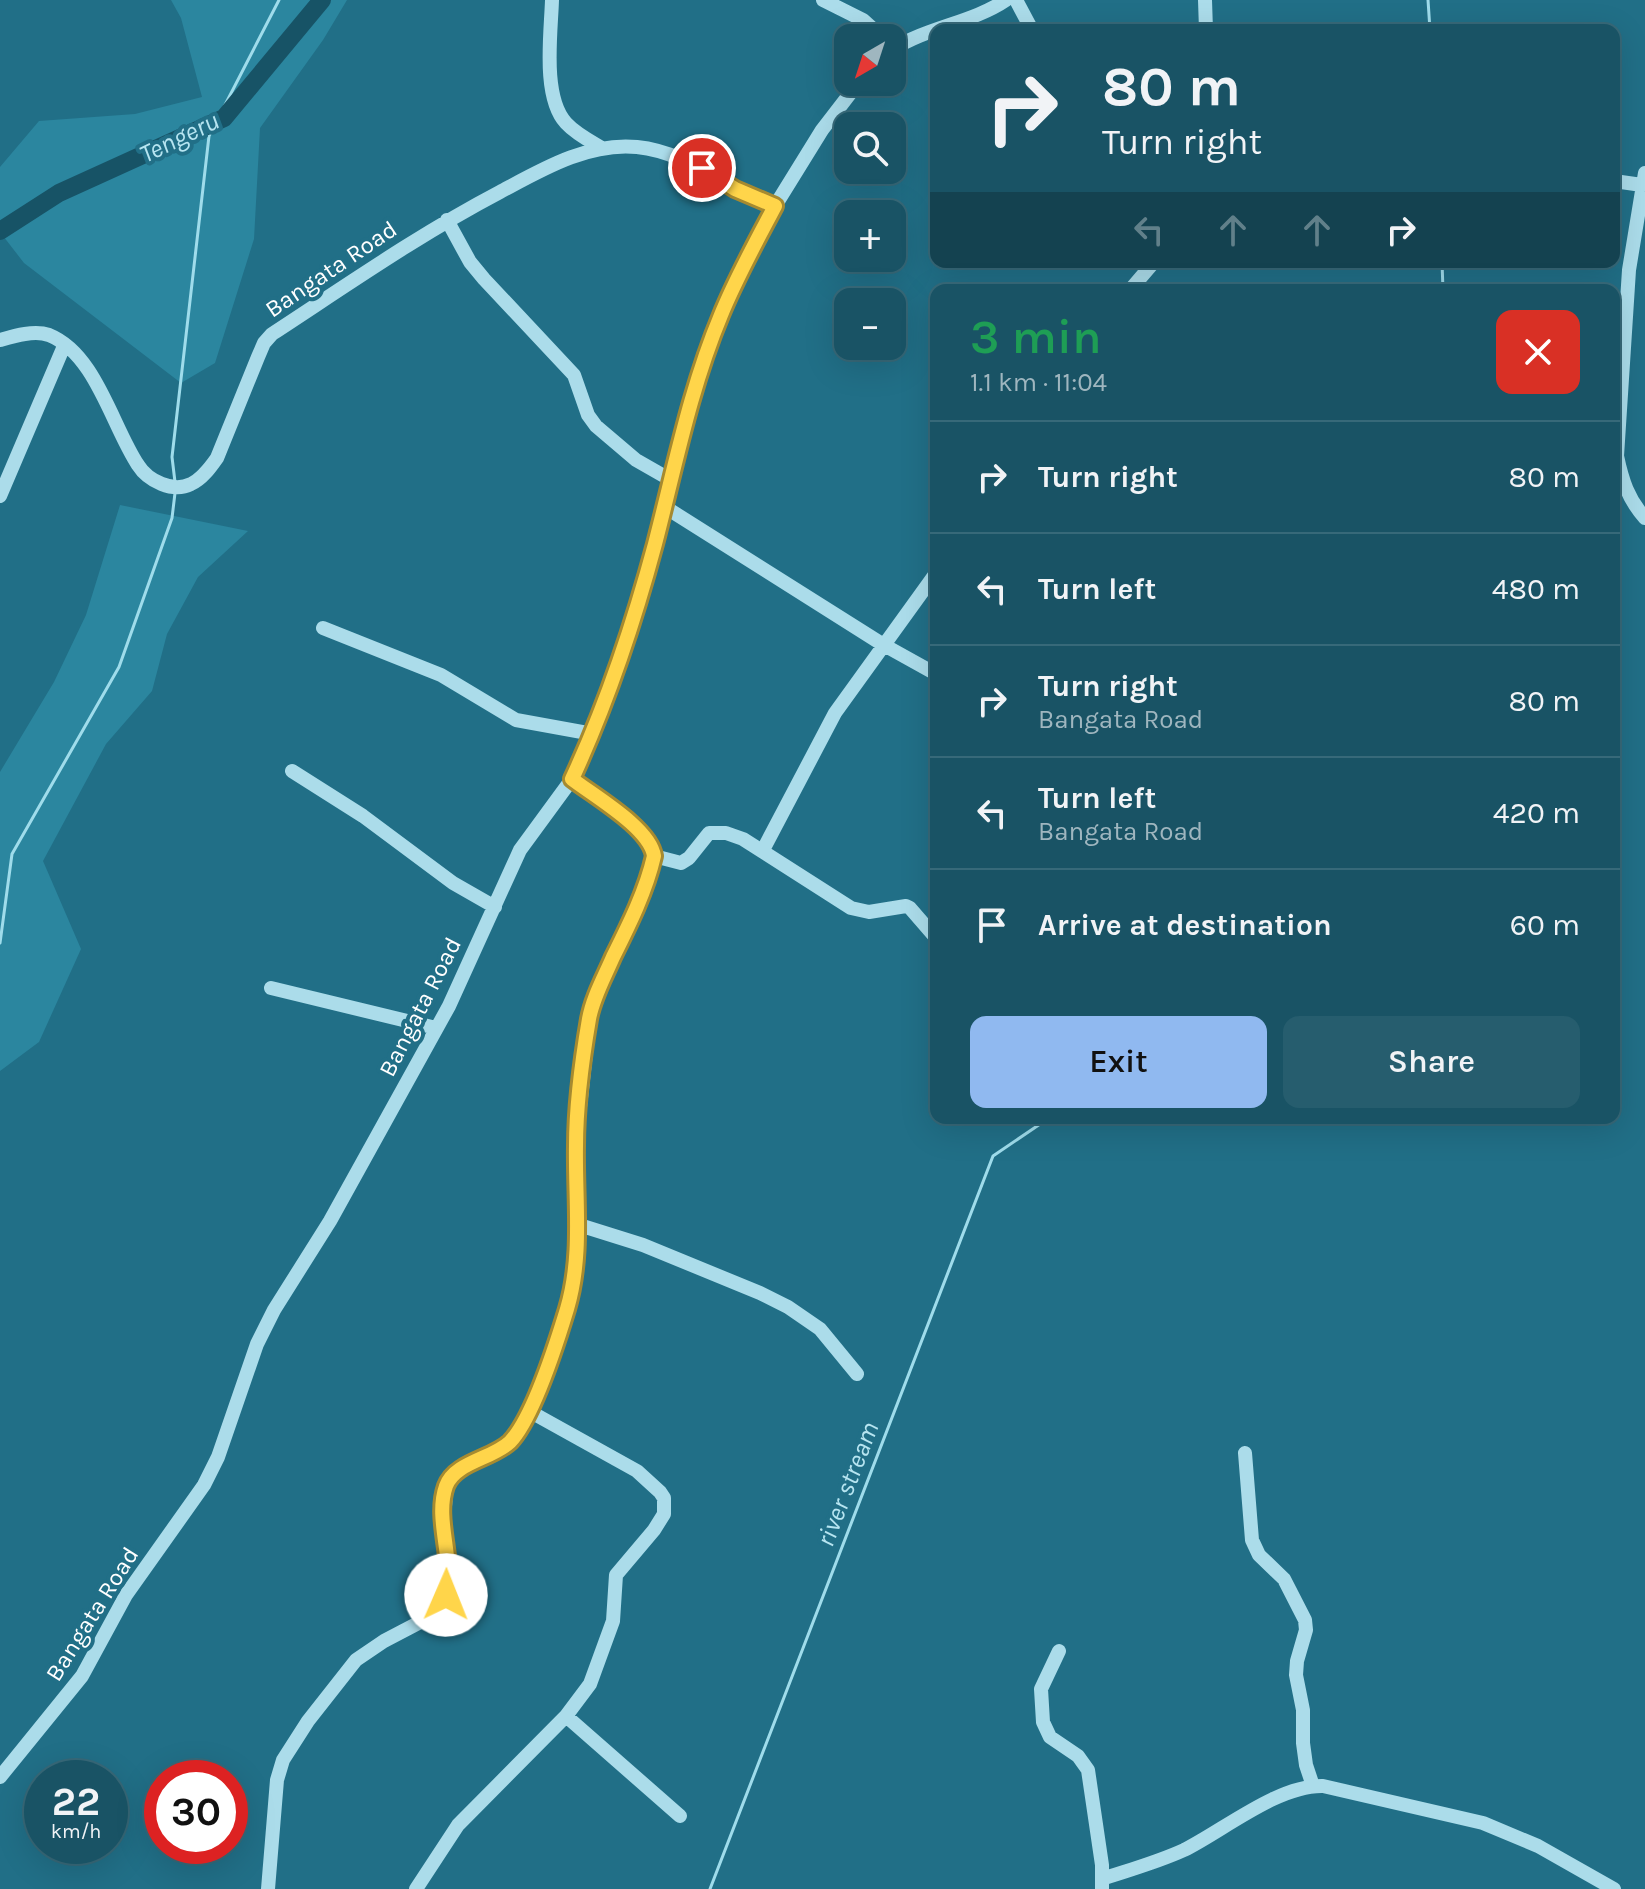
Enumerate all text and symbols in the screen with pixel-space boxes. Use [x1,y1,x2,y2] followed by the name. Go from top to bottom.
[834,24,906,96] north arrow
[834,24,906,360] map controls
[1102,54,1241,119] text: 80 m
[970,56,1074,160] icon: right
[134,105,224,170] water label: Tengeru
[834,112,906,184] button: search
[1102,121,1262,163] text: Turn right
[668,134,736,202] pin
[680,146,724,190] icon: arrive
[834,200,906,272] button: +
[1127,208,1171,252] icon: left
[1211,208,1255,252] icon: ahead
[1295,208,1339,252] icon: ahead
[1379,208,1423,252] icon: right
[260,215,402,323] street label: Bangata Road
[834,288,906,360] button: −
[970,309,1102,365] text: 3 min
[1496,310,1580,394] button: close
[970,367,1107,398] text: 1.1 km · 11:04
[970,455,1014,499] icon: right
[1038,459,1178,495] text: Turn right
[1509,459,1580,495] text: 80 m
[970,567,1014,611] icon: left
[1038,571,1156,607] text: Turn left
[1492,571,1580,607] text: 480 m
[1038,668,1178,704] text: Turn right
[970,679,1014,723] icon: right
[1509,683,1580,719] text: 80 m
[1038,704,1203,735] text: Bangata Road
[1038,780,1156,816] text: Turn left
[970,791,1014,835] icon: left
[1493,795,1580,831] text: 420 m
[1038,816,1203,847] text: Bangata Road
[970,903,1014,947] icon: arrive
[1038,907,1332,943] text: Arrive at destination
[1510,907,1580,943] text: 60 m
[373,933,467,1081] street label: Bangata Road
[970,1016,1267,1108] button: Exit
[1283,1016,1580,1108] button: Share
[809,1417,885,1551] water label: river stream
[40,1542,144,1686] street label: Bangata Road
[404,1553,488,1637] position arrow
[144,1760,248,1864] speed limit sign: 30
[52,1778,100,1825] text: 22
[51,1820,101,1843] text: km/h

